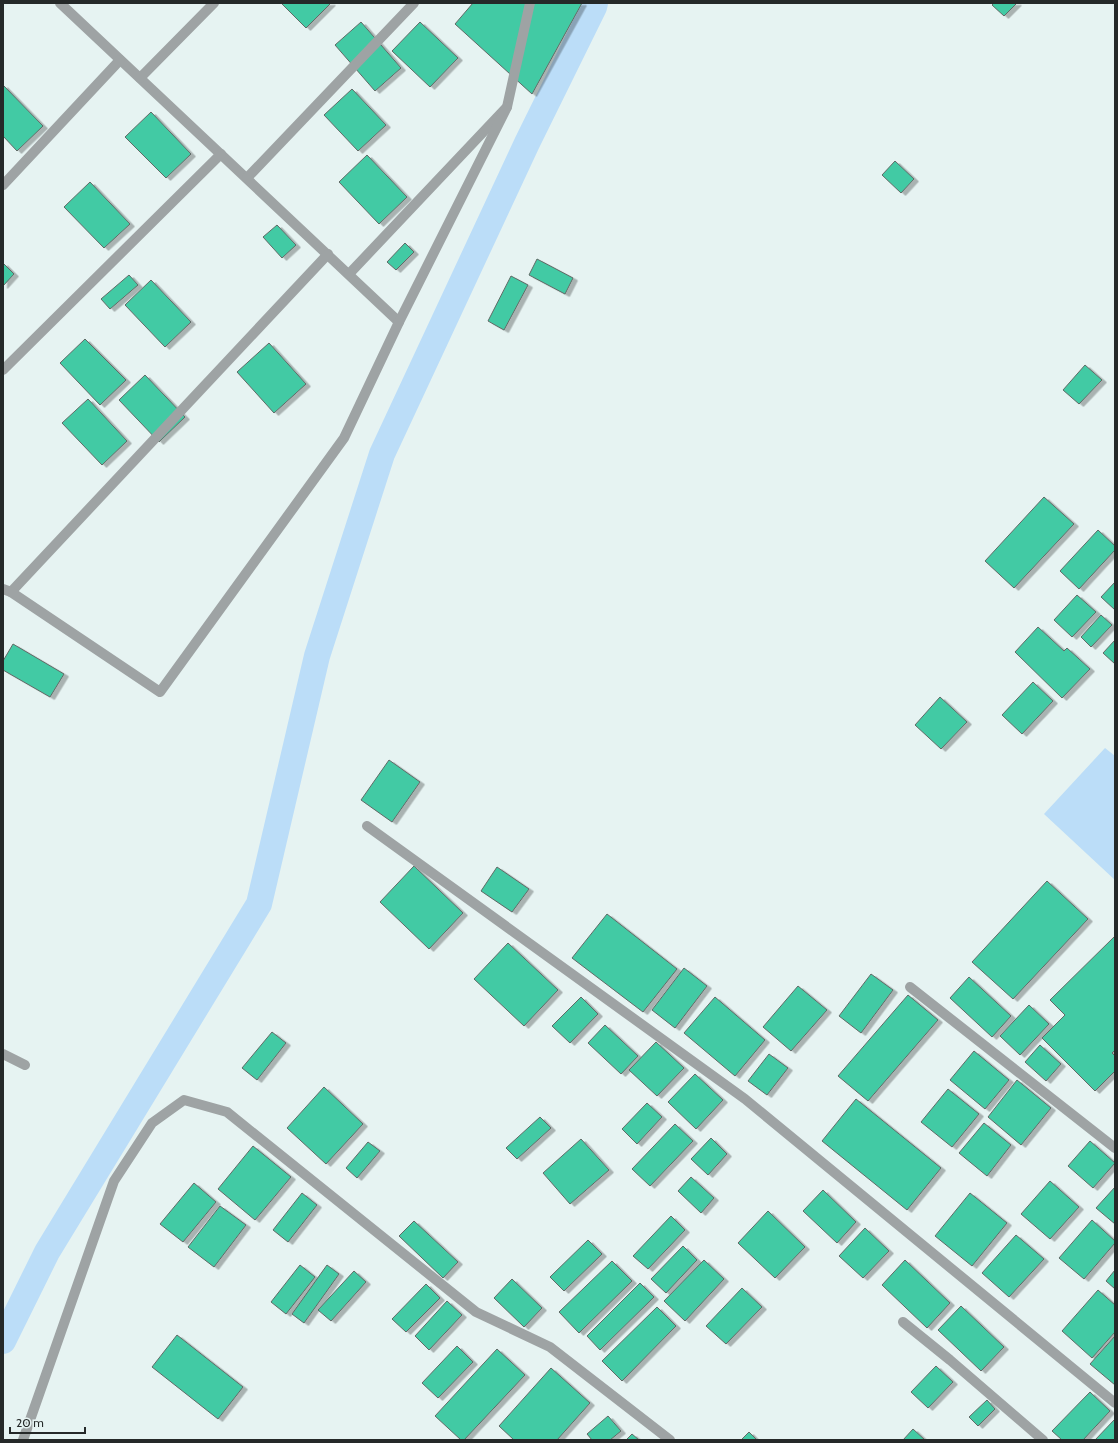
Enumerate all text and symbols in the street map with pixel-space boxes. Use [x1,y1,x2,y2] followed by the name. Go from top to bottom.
[10,1409,85,1435] scale bar
[16,1415,44,1430] text: 20 m

